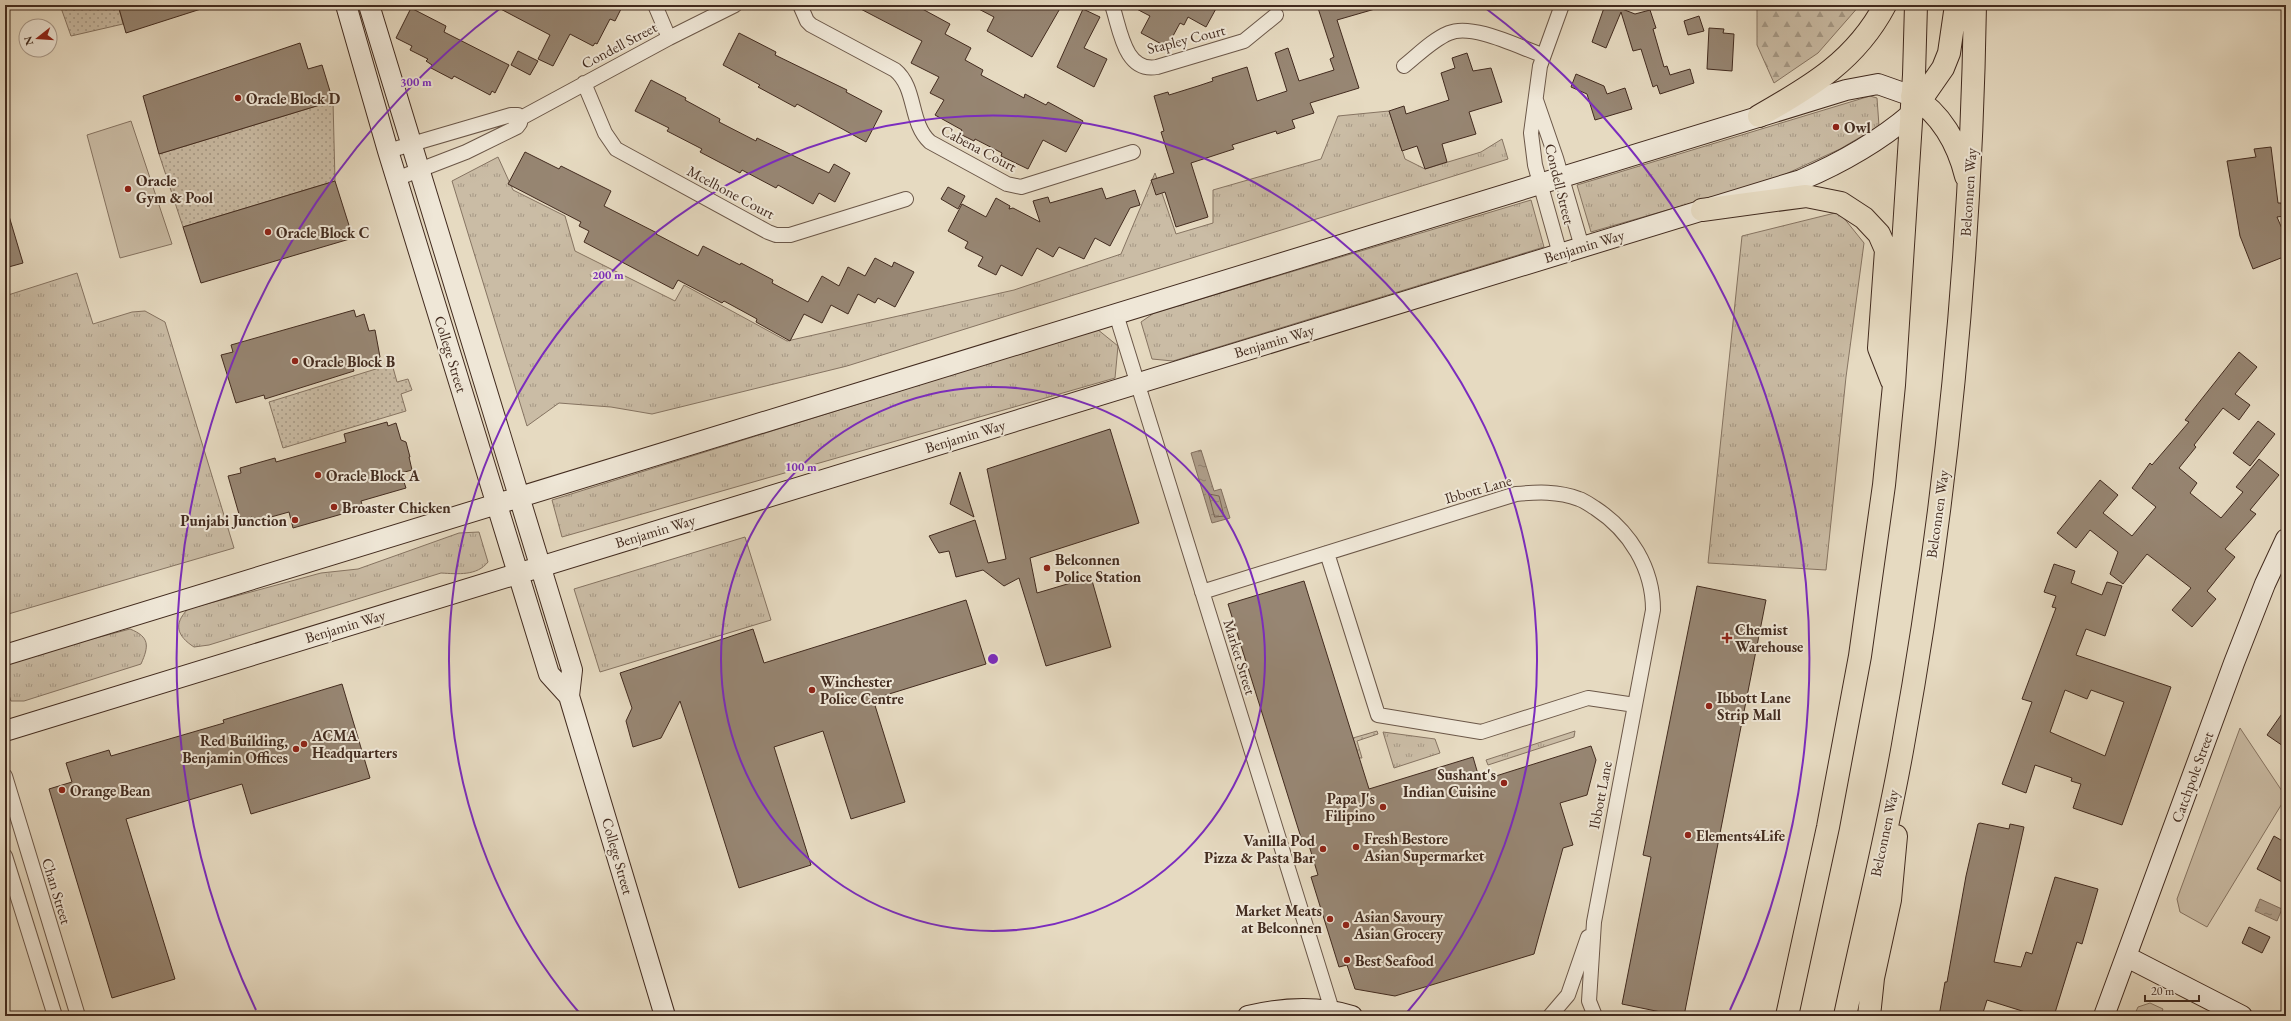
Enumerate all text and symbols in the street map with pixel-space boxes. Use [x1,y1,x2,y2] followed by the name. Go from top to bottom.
[578,17,660,73] street label: Condell Street
[18,18,58,58] north arrow
[1145,20,1227,58] street label: Stapley Court
[20,35,36,47] text: N
[400,74,432,90] text: 300 m
[246,89,341,108] place label: Oracle Block D
[233,93,243,103] marker: Oracle Block D
[1844,118,1871,137] place label: Owl
[938,120,1020,176] street label: Cabena Court
[1831,122,1841,132] marker: Owl
[1541,142,1579,227] street label: Condell Street
[1955,147,1981,237] street label: Belconnen Way
[684,161,778,223] street label: Mcelhone Court
[136,171,214,207] place label: Oracle Gym & Pool
[123,184,133,194] marker: Oracle Gym & Pool
[276,223,369,242] place label: Oracle Block C
[1542,225,1627,267] street label: Benjamin Way
[263,227,273,237] marker: Oracle Block C
[592,267,624,283] text: 200 m
[430,313,472,395] street label: College Street
[1232,320,1317,362] street label: Benjamin Way
[303,352,395,371] place label: Oracle Block B
[290,356,300,366] marker: Oracle Block B
[923,415,1008,457] street label: Benjamin Way
[785,459,817,475] text: 100 m
[326,466,420,485] place label: Oracle Block A
[1921,468,1953,559] street label: Belconnen Way
[313,470,323,480] marker: Oracle Block A
[1442,470,1514,508] street label: Ibbott Lane
[342,498,451,517] place label: Broaster Chicken
[329,502,339,512] marker: Broaster Chicken
[613,510,698,552] street label: Benjamin Way
[180,511,288,530] place label: Punjabi Junction
[290,515,300,525] marker: Punjabi Junction
[1055,550,1142,586] place label: Belconnen Police Station
[1042,563,1052,573] marker: Belconnen Police Station
[303,605,388,647] street label: Benjamin Way
[1220,617,1261,697] street label: Market Street
[1735,620,1803,656] place label: Chemist Warehouse
[1722,633,1732,643] marker: Chemist Warehouse
[986,652,1000,666] centre of rings
[820,672,904,708] place label: Winchester Police Centre
[807,685,817,695] marker: Winchester Police Centre
[1717,688,1791,724] place label: Ibbott Lane Strip Mall
[1704,701,1714,711] marker: Ibbott Lane Strip Mall
[311,726,397,762] place label: ACMA Headquarters
[2167,729,2217,825] street label: Catchpole Street
[182,731,288,767] place label: Red Building, Benjamin Offices
[299,739,309,749] marker: ACMA Headquarters
[291,744,301,754] marker: Red Building, Benjamin Offices
[1584,759,1616,831] street label: Ibbott Lane
[1403,765,1496,801] place label: Sushant's Indian Cuisine
[1499,778,1509,788] marker: Sushant's Indian Cuisine
[70,781,151,800] place label: Orange Bean
[57,785,67,795] marker: Orange Bean
[1865,787,1903,878] street label: Belconnen Way
[1325,789,1375,825] place label: Papa J's Filipino
[1378,802,1388,812] marker: Papa J's Filipino
[598,815,638,897] street label: College Street
[1696,826,1785,845] place label: Elements4Life
[1363,829,1485,865] place label: Fresh Bestore Asian Supermarket
[1683,830,1693,840] marker: Elements4Life
[1204,831,1316,867] place label: Vanilla Pod Pizza & Pasta Bar
[1351,842,1361,852] marker: Fresh Bestore Asian Supermarket
[1318,844,1328,854] marker: Vanilla Pod Pizza & Pasta Bar
[38,856,76,927] street label: Chan Street
[1235,901,1323,937] place label: Market Meats at Belconnen
[1353,907,1444,943] place label: Asian Savoury Asian Grocery
[1325,914,1335,924] marker: Market Meats at Belconnen
[1341,920,1351,930] marker: Asian Savoury Asian Grocery
[1355,951,1435,970] place label: Best Seafood
[1342,955,1352,965] marker: Best Seafood
[2145,977,2199,1003] scale bar
[2151,983,2175,999] text: 20 m

